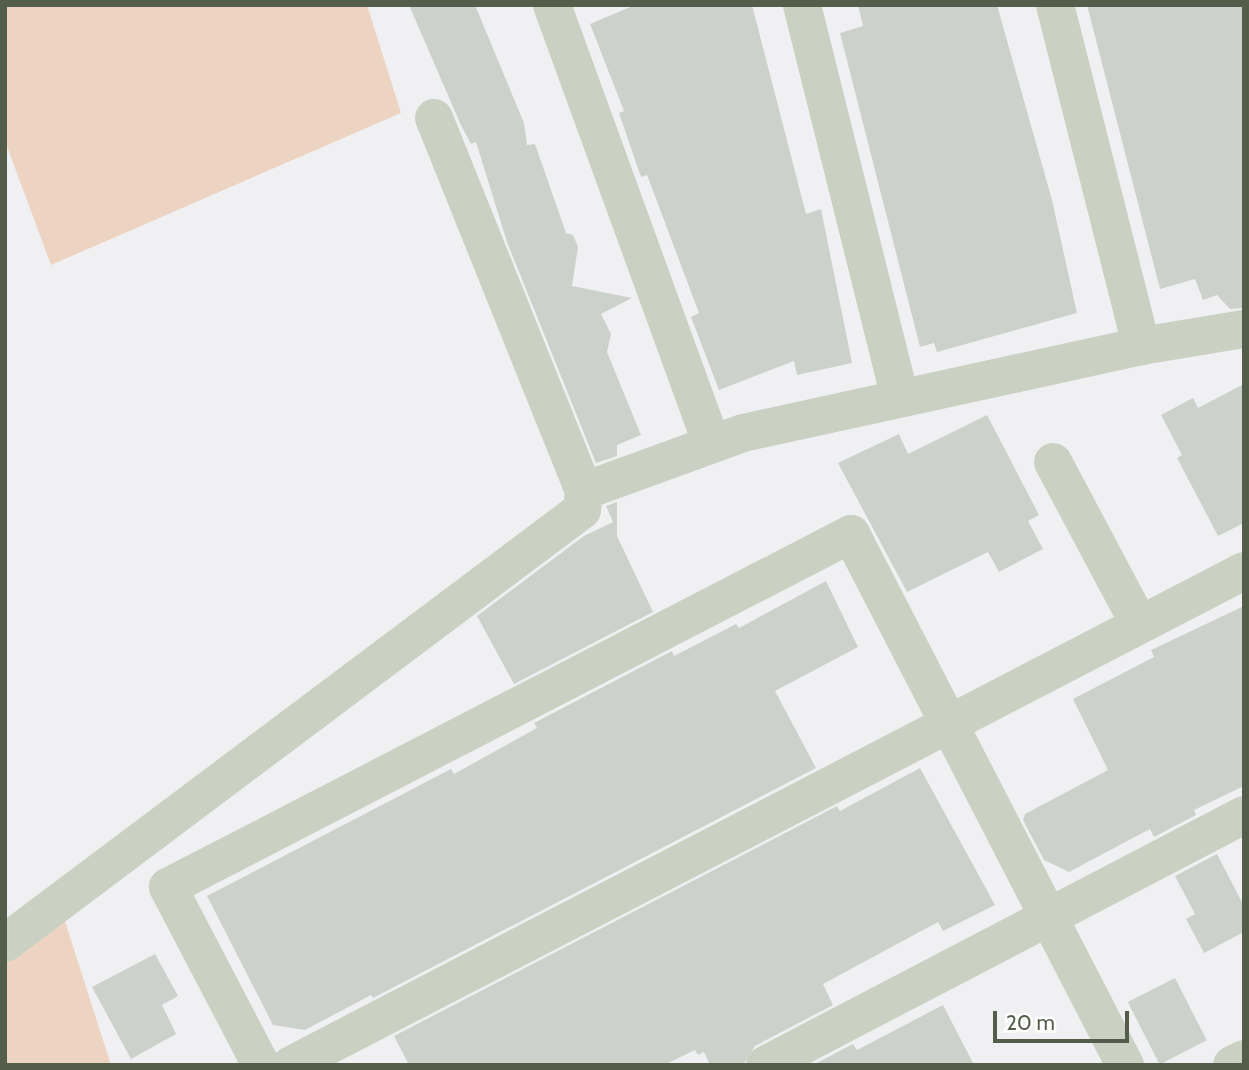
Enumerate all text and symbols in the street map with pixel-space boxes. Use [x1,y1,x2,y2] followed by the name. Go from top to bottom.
[997,996,1134,1040] scale bar
[1006,1010,1055,1035] text: 20 m

